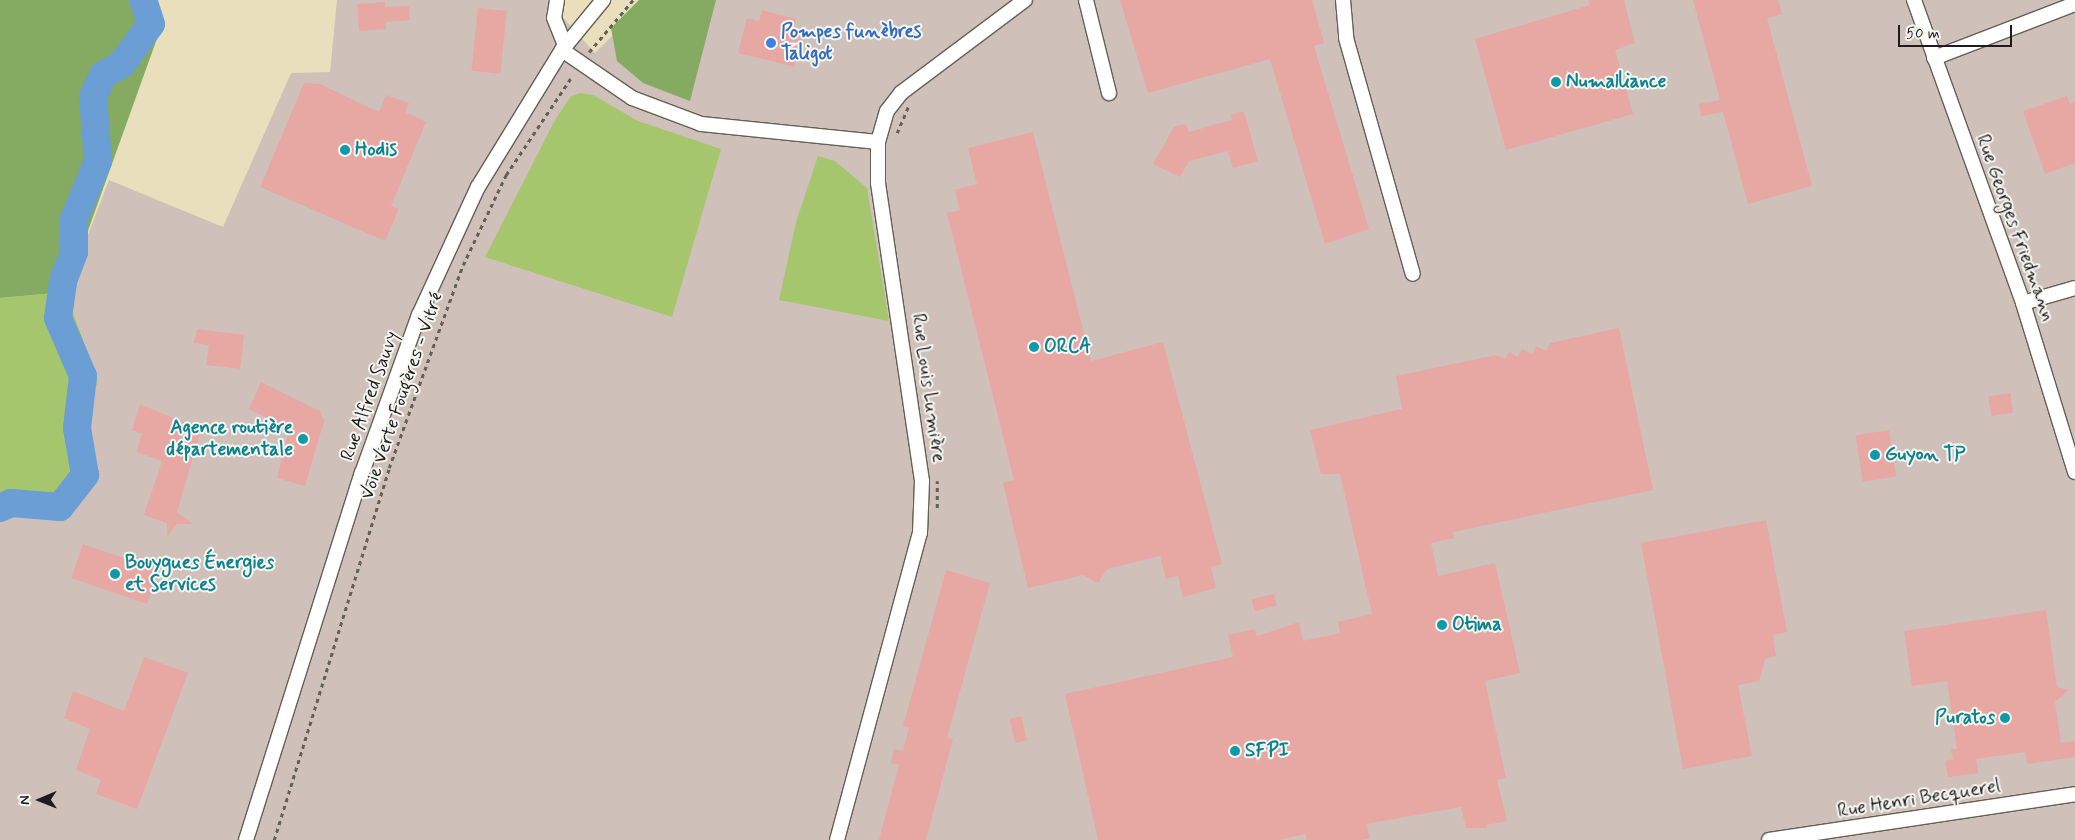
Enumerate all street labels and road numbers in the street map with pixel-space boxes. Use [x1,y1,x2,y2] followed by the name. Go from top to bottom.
[1971,133,2059,323] street label: Rue Georges Friedmann
[356,290,448,502] street label: Voie Verte Fougères - Vitré
[907,314,949,462] street label: Rue Louis Lumière
[336,329,404,463] street label: Rue Alfred Sauvy
[1837,775,2001,823] street label: Rue Henri Becquerel

